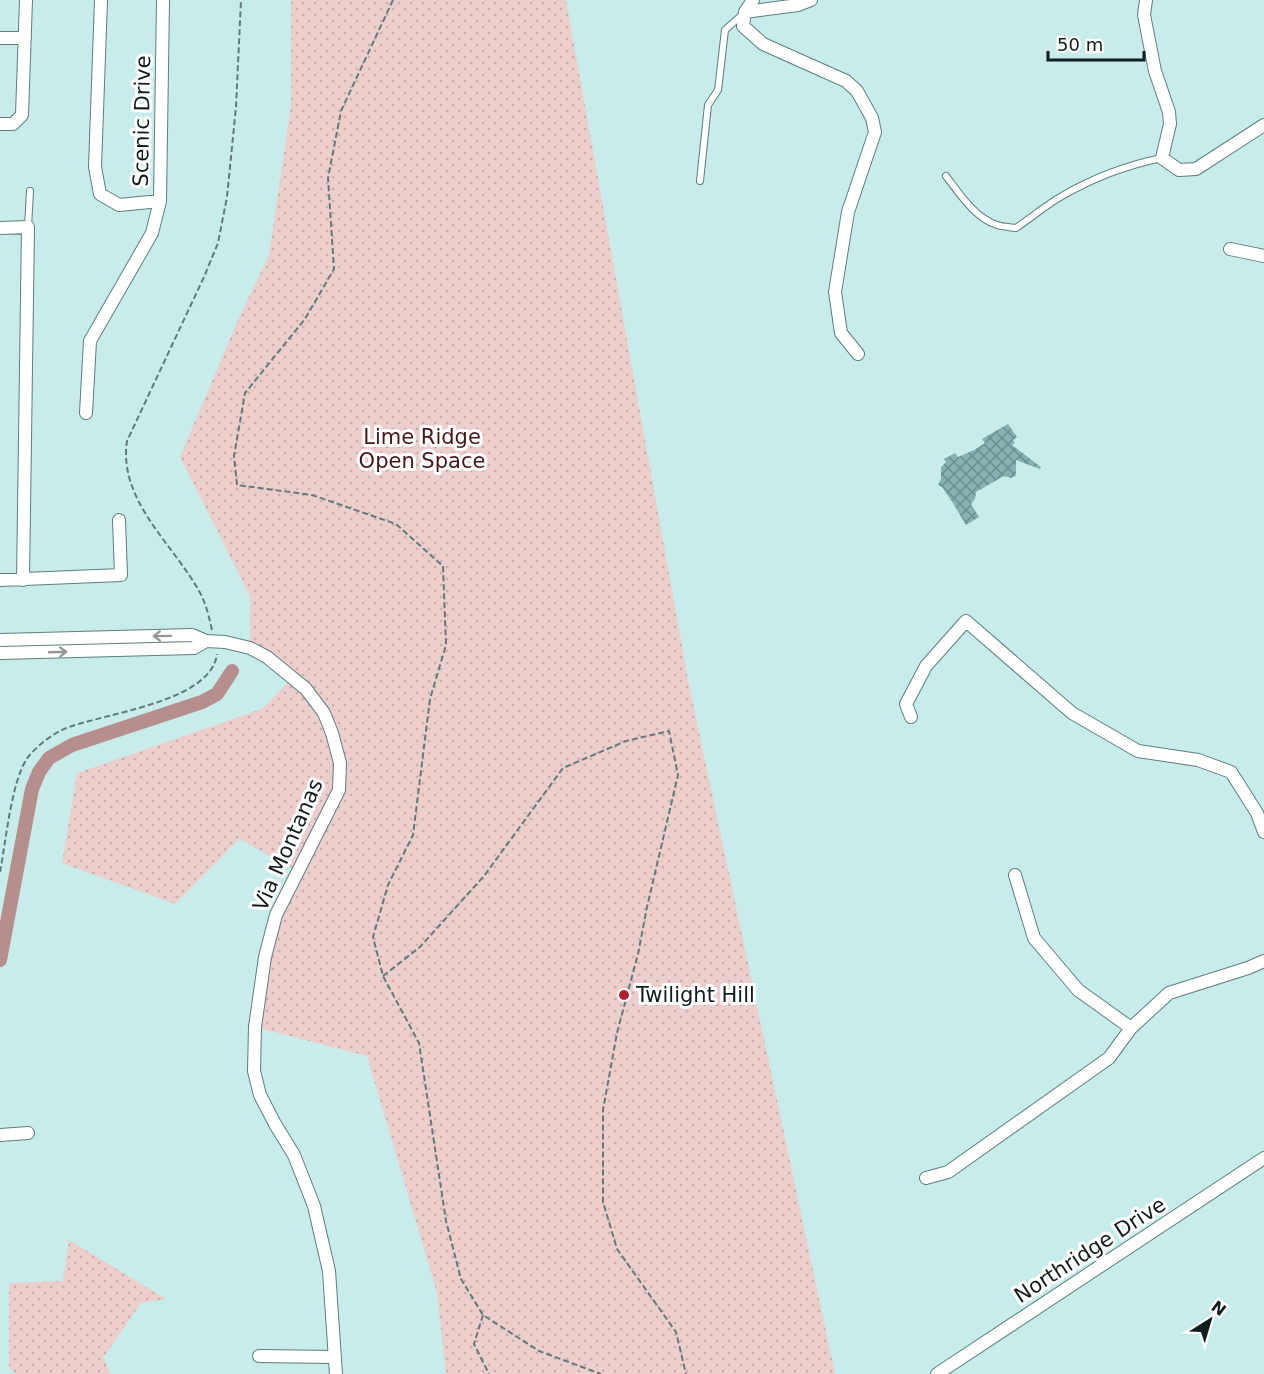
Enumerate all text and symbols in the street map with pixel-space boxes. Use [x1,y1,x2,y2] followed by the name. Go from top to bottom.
[1048,24,1144,62] scale bar
[1057,34,1103,55] text: 50 m
[129,55,155,187] street label: Scenic Drive
[359,425,485,473] park label: Lime Ridge Open Space
[152,630,172,642] one-way arrow
[48,646,68,657] one-way arrow
[248,775,328,915] street label: Via Montanas
[635,983,755,1007] place label: Twilight Hill
[617,988,631,1002] marker: Twilight Hill
[1010,1192,1170,1308] street label: Northridge Drive
[1180,1290,1240,1350] north arrow
[1208,1297,1230,1320] text: N

